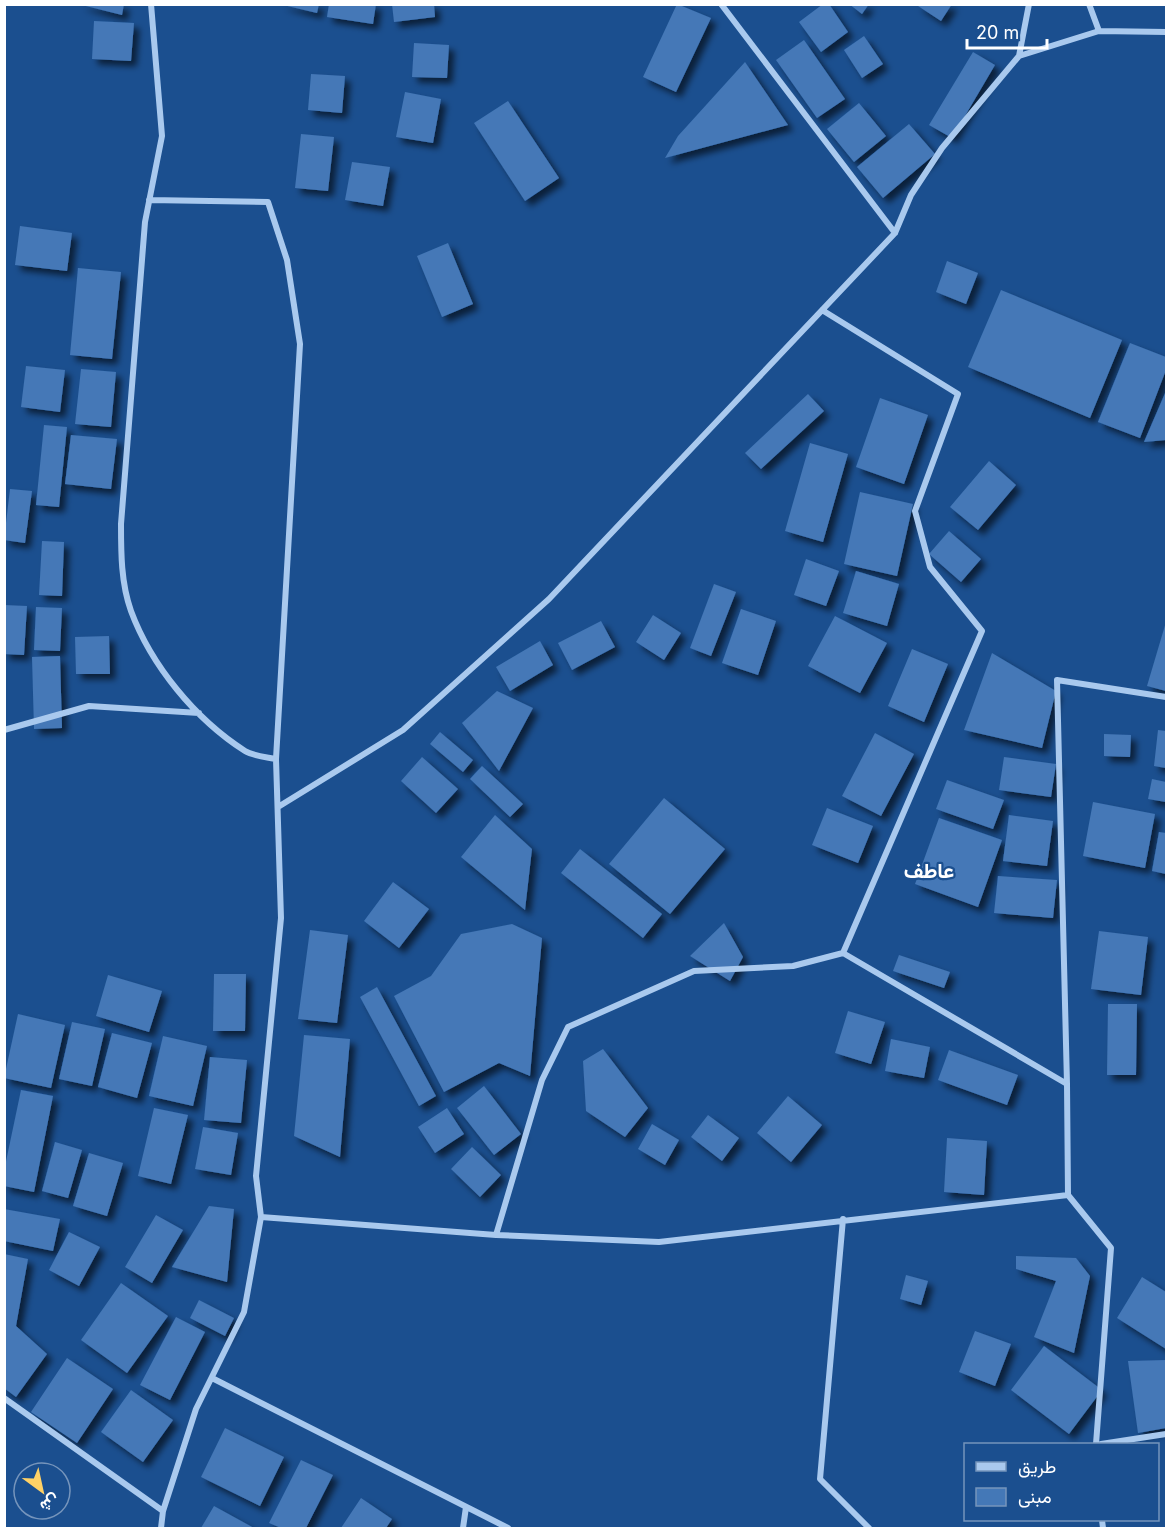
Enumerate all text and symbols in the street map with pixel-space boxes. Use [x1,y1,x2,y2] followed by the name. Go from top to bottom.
[967,12,1046,50] scale bar
[976,22,1019,43] text: 20 m
[904,858,954,883] district label: عاطف
[964,1443,1159,1521] legend
[1018,1456,1056,1478] text: طريق
[12,1461,72,1521] north arrow
[1018,1486,1052,1508] text: مبنى
[37,1490,64,1517] text: ش

